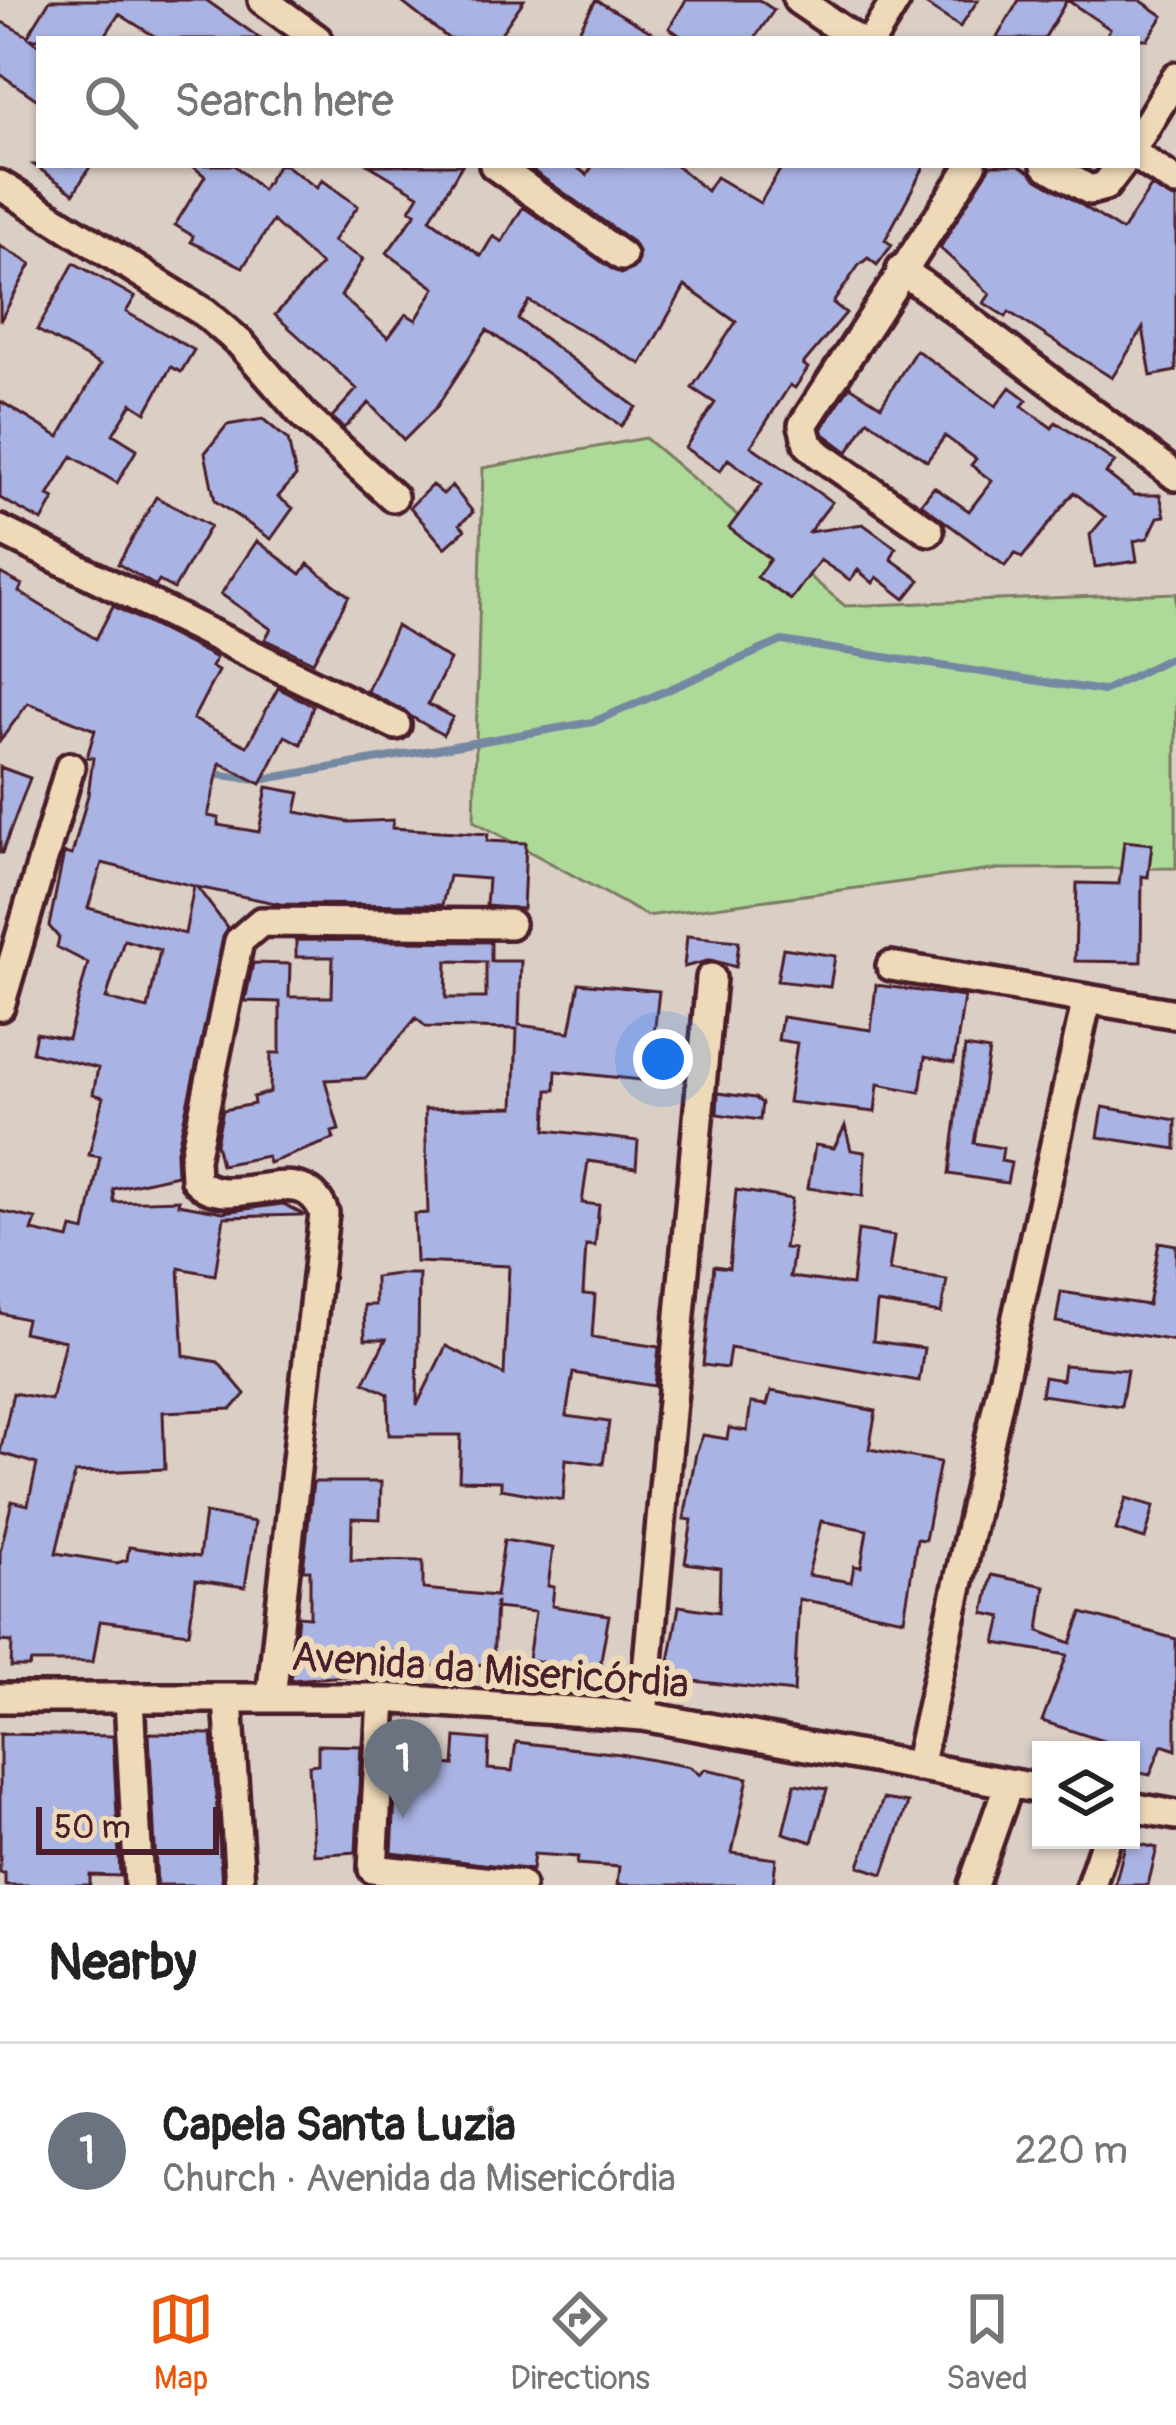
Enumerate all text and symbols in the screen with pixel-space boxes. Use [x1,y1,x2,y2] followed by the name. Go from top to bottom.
[36,36,1140,168] search box
[78,69,144,135] icon: search
[174,74,394,130] text: Search here
[633,1029,693,1089] your location
[289,1631,691,1711] street label: Avenida da Misericórdia
[364,1719,442,1818] pin: 1
[1032,1741,1140,1849] map controls
[1032,1741,1140,1849] button: layers
[36,1801,219,1854] scale bar
[54,1807,131,1848] text: 50 m
[48,1931,196,1995] text: Nearby
[162,2098,516,2154] text: Capela Santa Luzia
[79,2126,95,2175] text: 1
[1015,2126,1128,2175] text: 220 m
[162,2154,676,2203] text: Church · Avenida da Misericórdia
[148,2286,214,2399] tab: Map
[510,2286,650,2399] tab: Directions
[946,2286,1028,2399] tab: Saved

